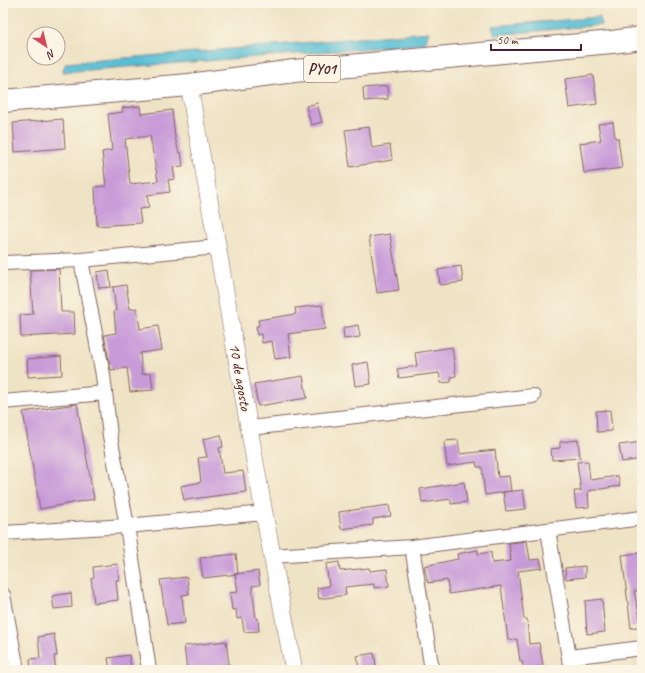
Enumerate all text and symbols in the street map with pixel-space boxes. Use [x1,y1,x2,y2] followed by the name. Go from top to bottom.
[26,26,66,66] north arrow
[491,26,581,52] scale bar
[497,32,519,48] text: 50 m
[43,47,59,63] text: N
[304,56,340,82] road number: PY01
[224,342,256,414] street label: 10 de agosto

